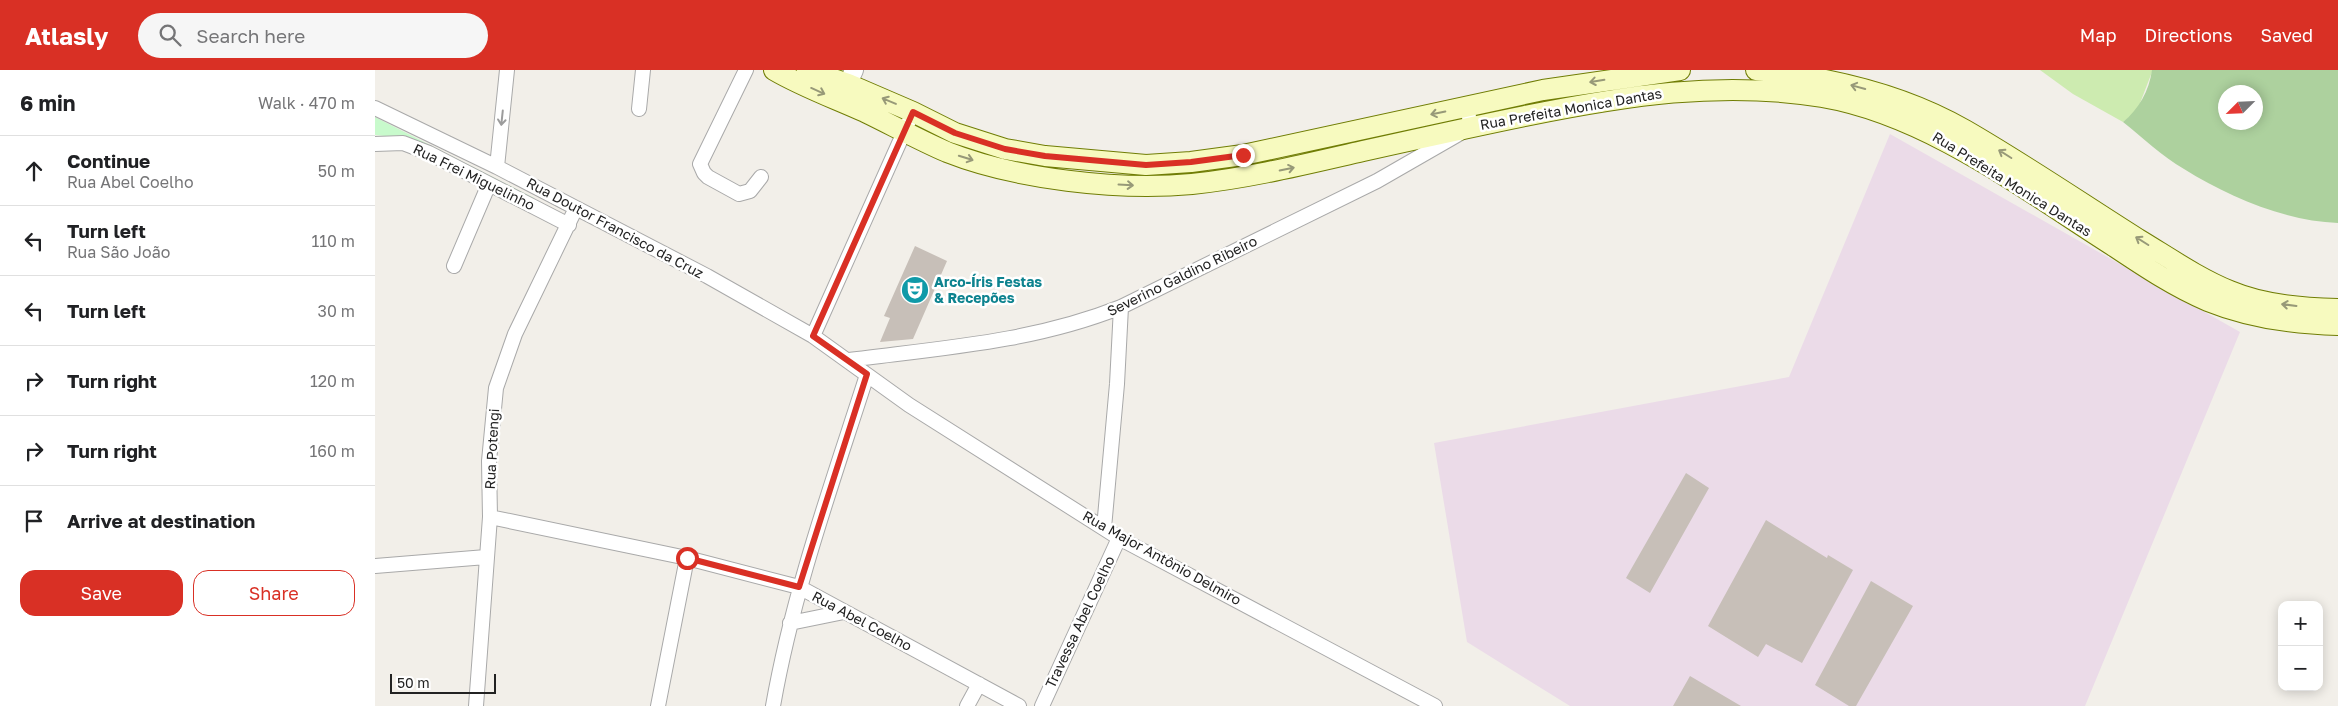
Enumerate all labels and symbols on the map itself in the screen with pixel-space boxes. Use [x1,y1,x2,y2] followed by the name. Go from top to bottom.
[1590,77,1606,87] one-way arrow
[1850,82,1866,91] one-way arrow
[1479,84,1663,133] street label: Rua Prefeita Monica Dantas
[2218,85,2263,130] north arrow
[810,87,825,97] one-way arrow
[882,96,897,106] one-way arrow
[1430,109,1446,118] one-way arrow
[497,110,507,126] one-way arrow
[1930,128,2095,240] street label: Rua Prefeita Monica Dantas
[411,140,538,213] street label: Rua Frei Miguelinho
[1232,144,1255,167] route end
[1998,149,2012,159] one-way arrow
[958,153,974,163] one-way arrow
[1279,163,1295,173] one-way arrow
[524,174,707,282] street label: Rua Doutor Francisco da Cruz
[1118,180,1134,189] one-way arrow
[1104,232,1260,319] street label: Severino Galdino Ribeiro
[2135,236,2149,246] one-way arrow
[934,273,1042,306] place label: Arco-Íris Festas & Recepões
[900,275,930,305] theatre icon: Arco-Íris Festas & Recepões
[2282,300,2298,310] one-way arrow
[481,408,502,490] street label: Rua Potengi
[1080,507,1244,608] street label: Rua Major Antônio Delmiro
[676,547,699,570] route start
[1041,553,1118,691] street label: Travessa Abel Coelho
[809,587,915,654] street label: Rua Abel Coelho
[390,671,496,694] scale bar

